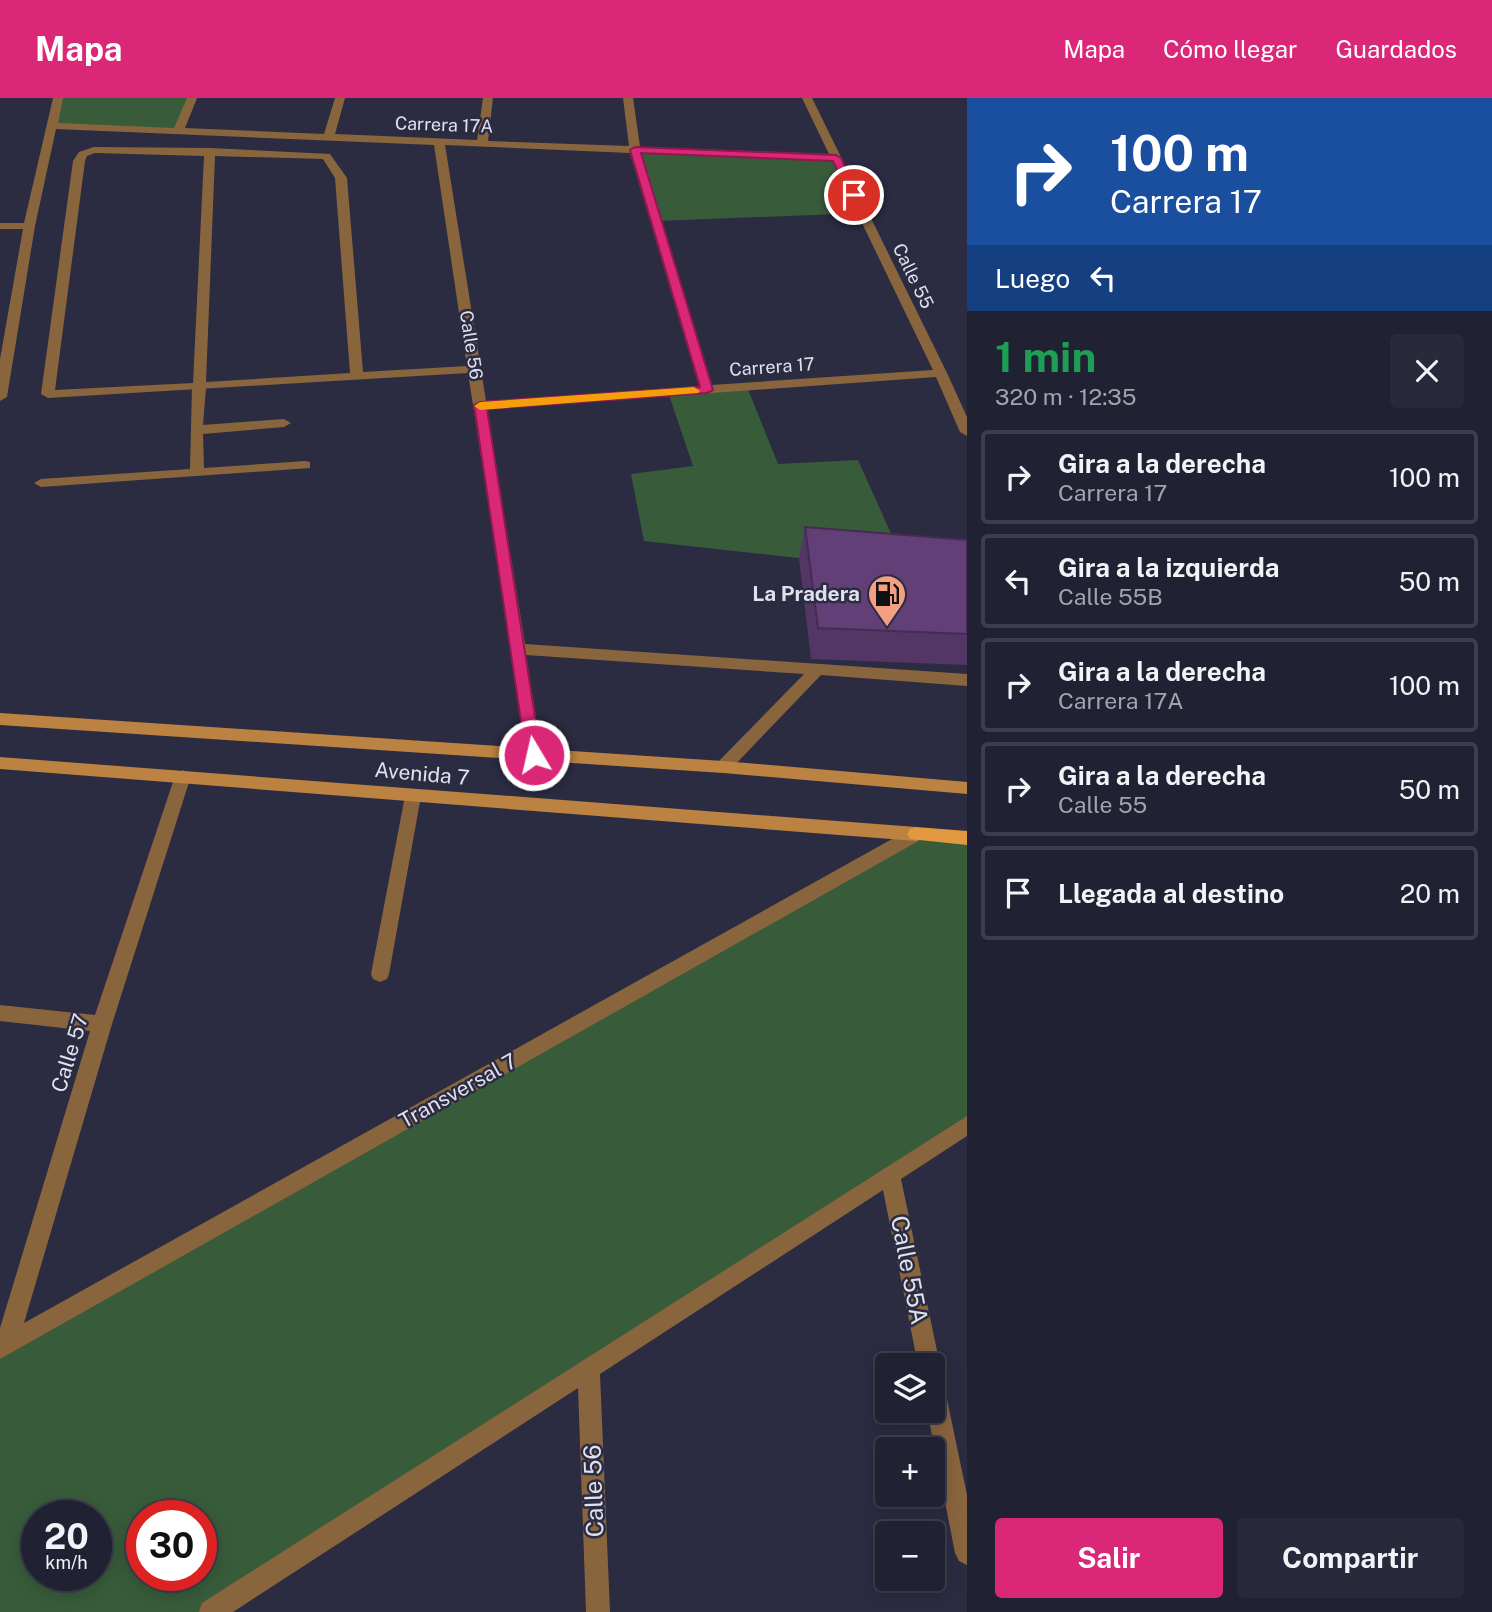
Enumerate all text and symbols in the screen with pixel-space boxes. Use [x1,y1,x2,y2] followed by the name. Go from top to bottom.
[35,30,123,68] text: Mapa
[1063,35,1125,63] text: Mapa
[1163,35,1297,63] text: Cómo llegar
[1335,35,1457,63] text: Guardados
[395,112,494,137] street label: Carrera 17A
[1110,124,1249,182] text: 100 m
[995,126,1086,217] icon: right
[824,165,884,225] pin
[835,176,873,214] icon: arrive
[1110,183,1262,220] text: Carrera 17
[889,240,938,312] street label: Calle 55
[1084,259,1122,297] icon: left
[995,263,1070,294] text: Luego
[456,309,487,381] street label: Calle 56
[995,332,1096,381] text: 1 min
[1390,334,1464,408] button: close
[729,353,815,380] street label: Carrera 17
[995,383,1137,410] text: 320 m · 12:35
[1058,448,1266,479] text: Gira a la derecha
[999,458,1037,496] icon: right
[1389,462,1460,493] text: 100 m
[1058,479,1167,506] text: Carrera 17
[1058,552,1280,583] text: Gira a la izquierda
[999,562,1037,600] icon: left
[1399,566,1460,597] text: 50 m
[866,573,908,628] fuel station icon: La Pradera
[752,581,860,606] place label: La Pradera
[1058,583,1163,610] text: Calle 55B
[1058,656,1266,687] text: Gira a la derecha
[999,666,1037,704] icon: right
[1389,670,1460,701] text: 100 m
[1058,687,1184,714] text: Carrera 17A
[497,718,571,792] position arrow
[374,757,470,790] street label: Avenida 7
[1058,760,1266,791] text: Gira a la derecha
[999,770,1037,808] icon: right
[1399,774,1460,805] text: 50 m
[1058,791,1147,818] text: Calle 55
[999,874,1037,912] icon: arrive
[1058,878,1284,909] text: Llegada al destino
[1400,878,1460,909] text: 20 m
[46,1011,93,1095] street label: Calle 57
[395,1048,521,1133] street label: Transversal 7
[886,1213,934,1327] street label: Calle 55A
[875,1353,945,1591] map controls
[875,1353,945,1423] button: layers
[875,1437,945,1507] button: +
[577,1444,609,1538] street label: Calle 56
[126,1500,217,1591] speed limit sign: 30
[44,1516,89,1557] text: 20
[995,1518,1223,1598] button: Salir
[1237,1518,1464,1598] button: Compartir
[875,1521,945,1591] button: −
[45,1552,88,1573] text: km/h

